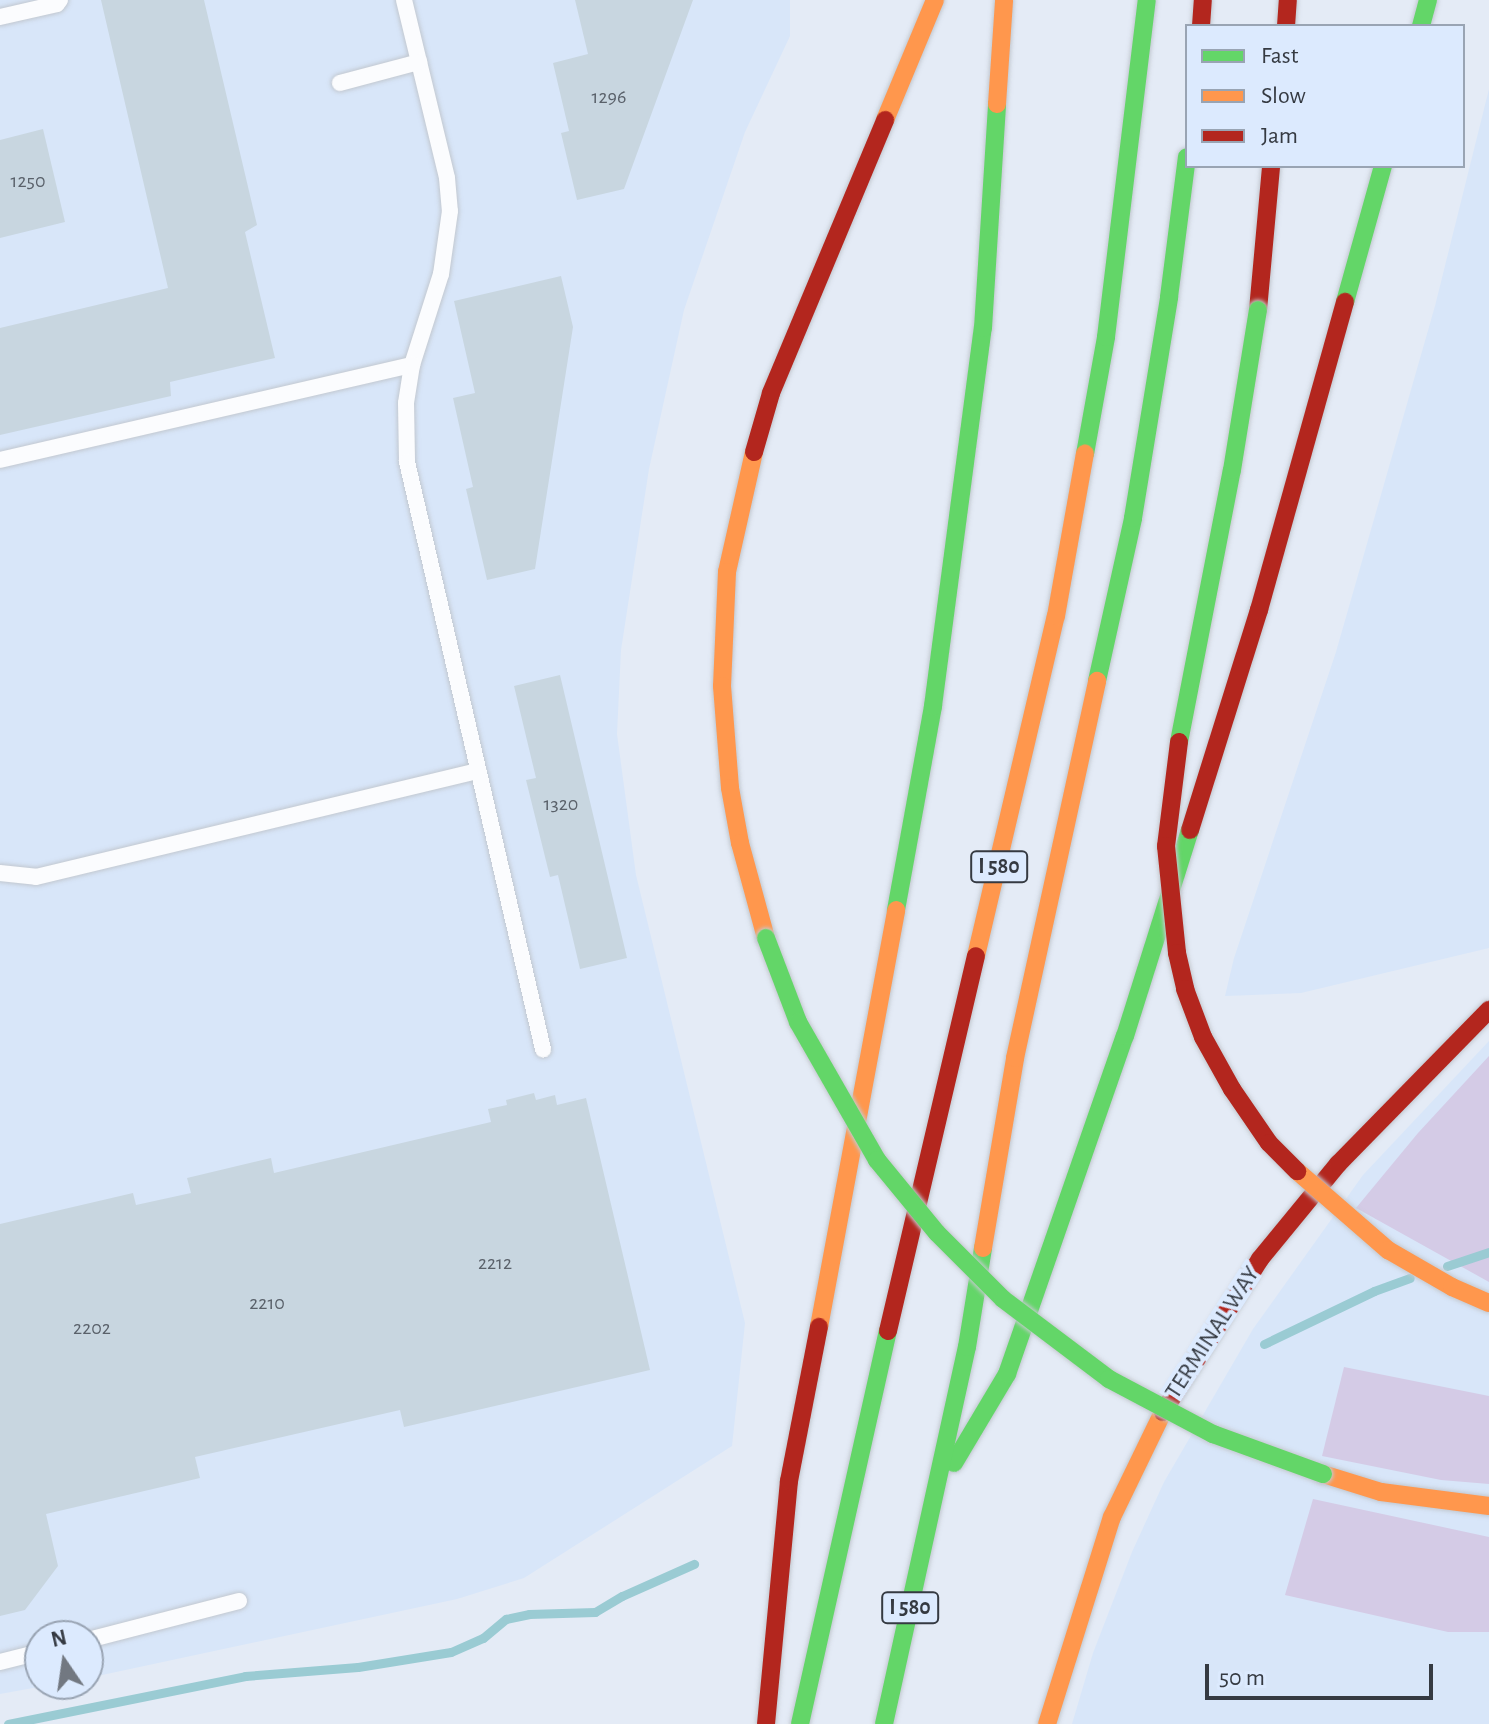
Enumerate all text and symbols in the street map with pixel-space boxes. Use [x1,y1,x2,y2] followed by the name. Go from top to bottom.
[1185,24,1465,168] legend
[1261,44,1298,68] text: Fast
[1261,84,1306,108] text: Slow
[592,85,626,109] house number: 1296
[1261,124,1298,148] text: Jam
[11,169,45,193] house number: 1250
[544,792,578,816] house number: 1320
[969,849,1029,885] road number: I 580
[478,1251,512,1275] house number: 2212
[1159,1261,1267,1405] street label: TERMINAL WAY
[249,1291,285,1315] house number: 2210
[73,1316,111,1340] house number: 2202
[880,1590,940,1626] road number: I 580
[24,1620,104,1700] north arrow
[49,1626,69,1651] text: N
[1209,1648,1437,1698] scale bar
[1219,1666,1265,1690] text: 50 m

